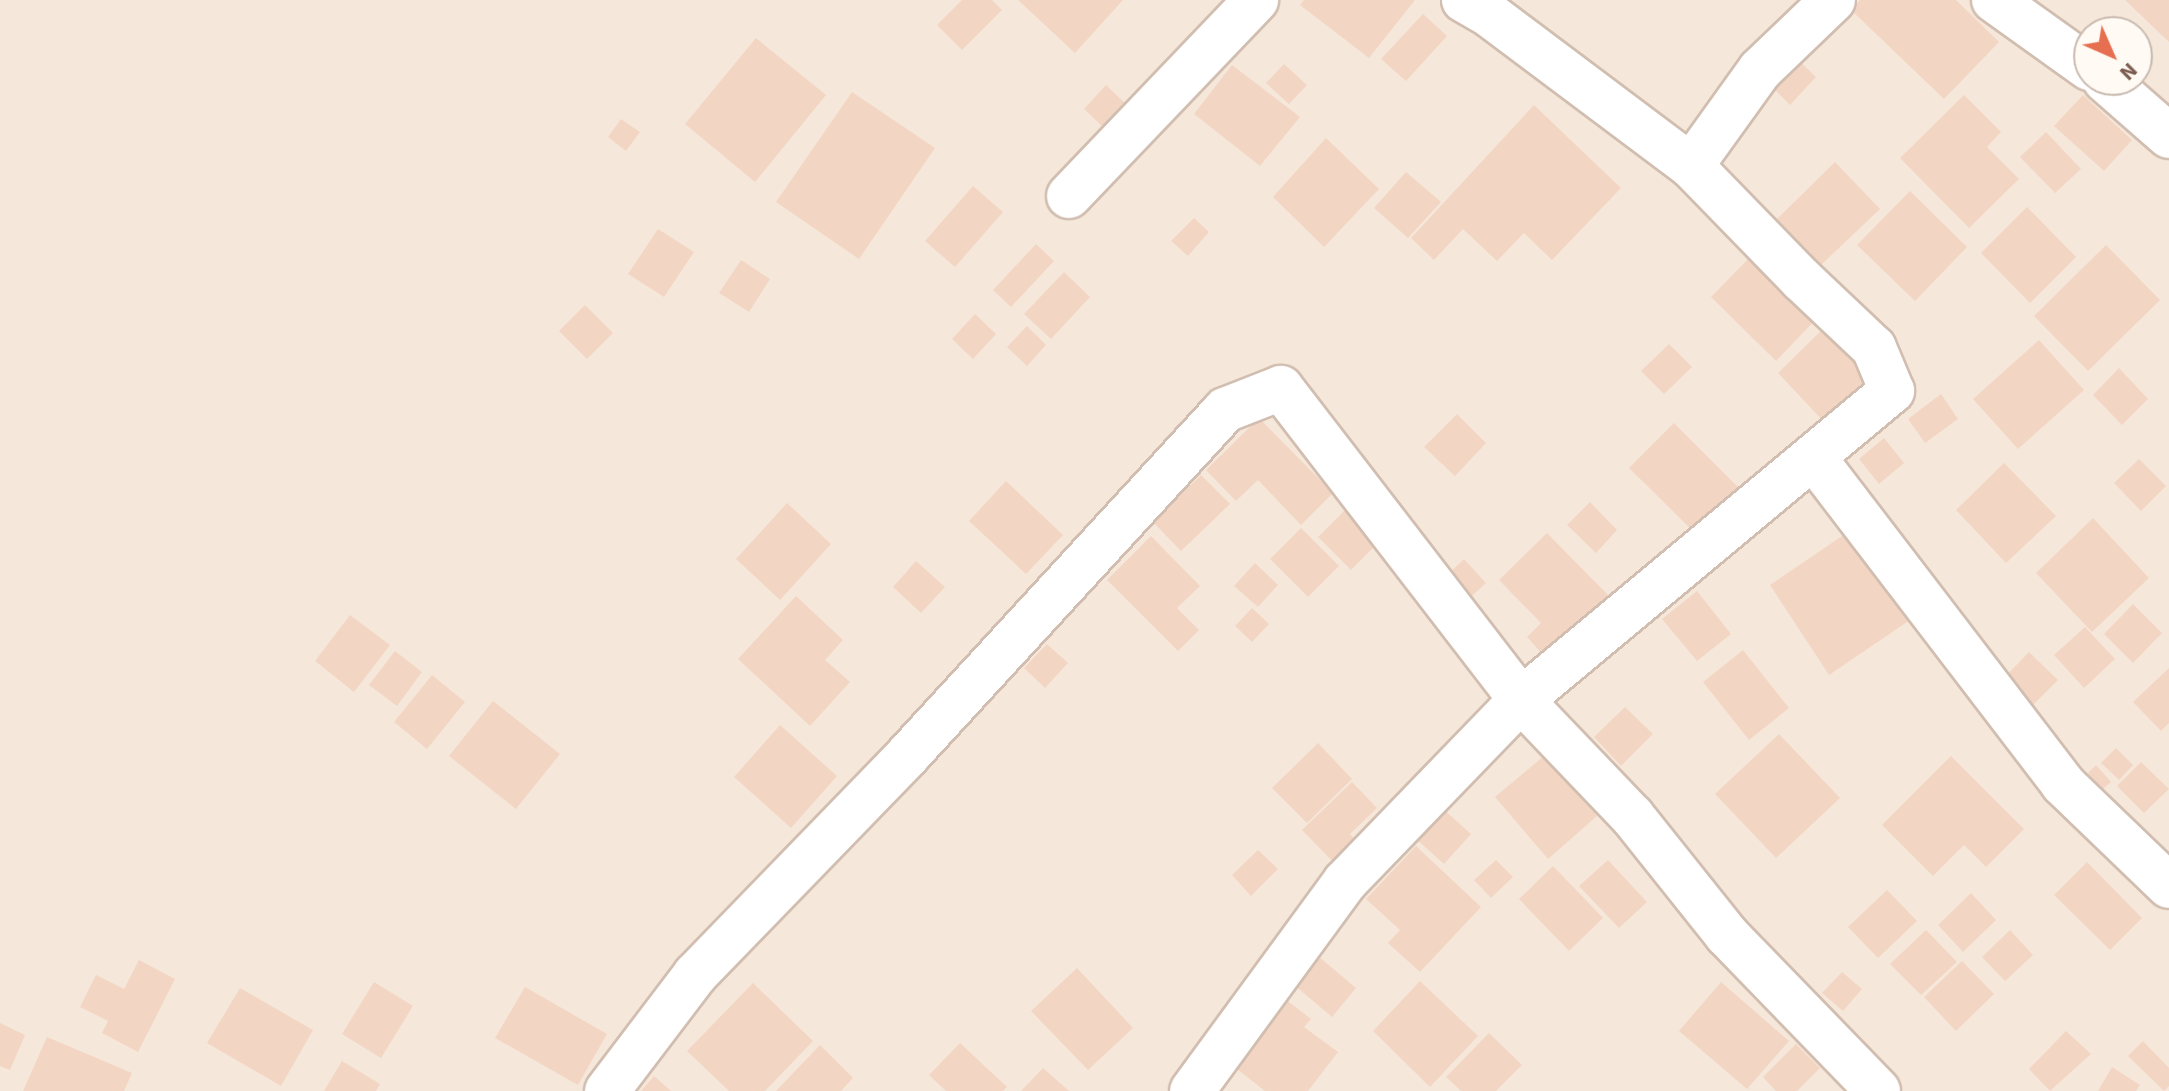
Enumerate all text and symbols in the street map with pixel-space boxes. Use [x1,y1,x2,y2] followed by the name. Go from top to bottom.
[2073,16,2153,96] north arrow
[2112,55,2145,88] text: N

